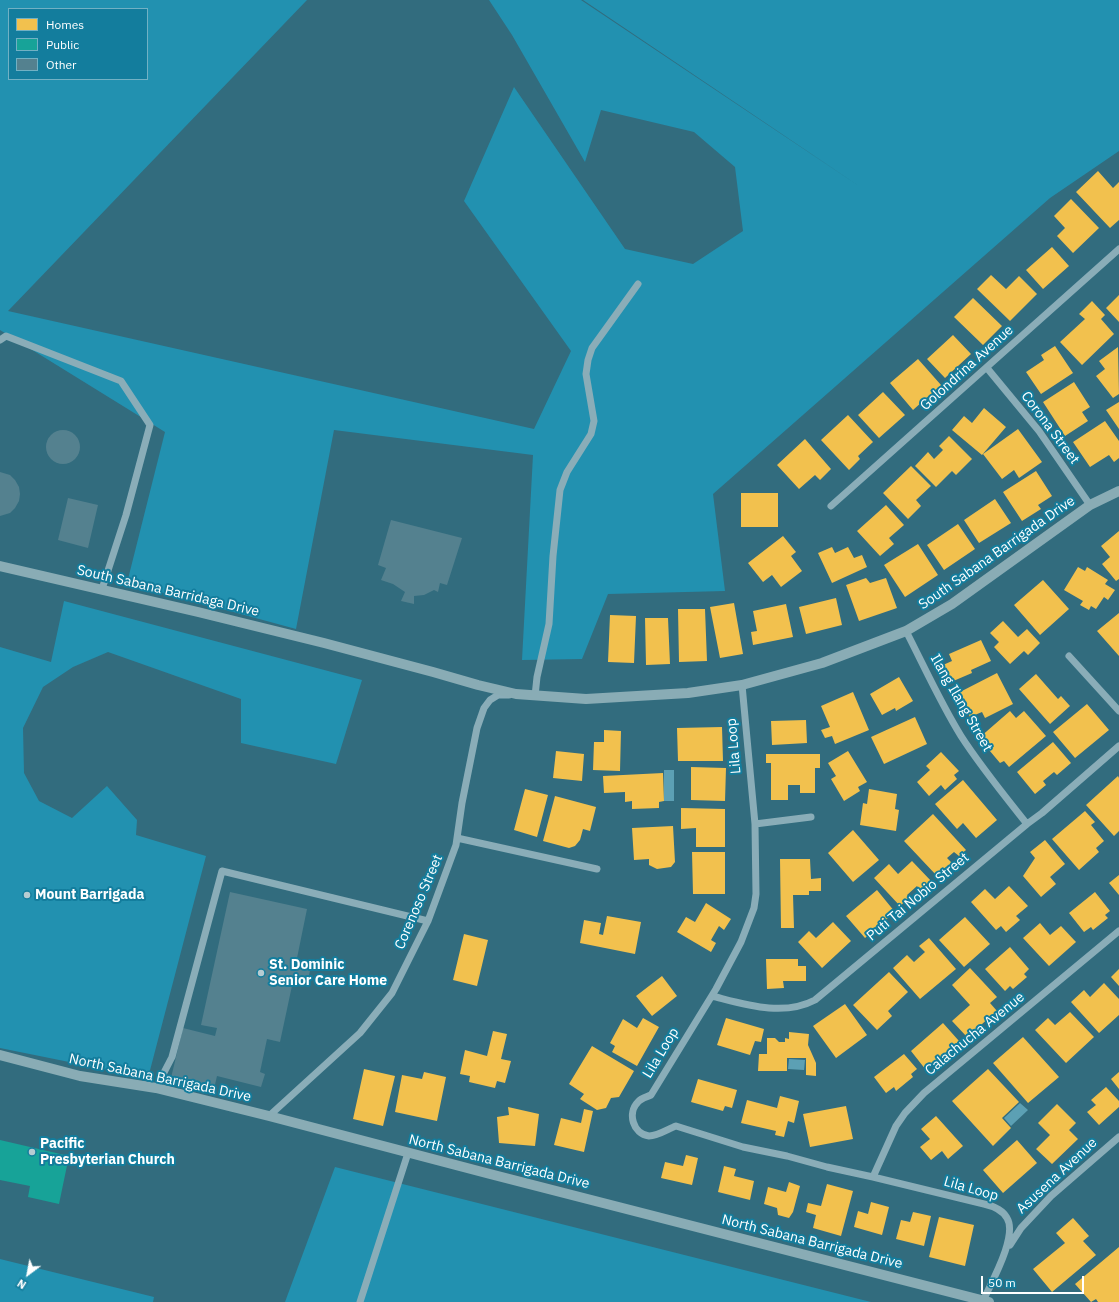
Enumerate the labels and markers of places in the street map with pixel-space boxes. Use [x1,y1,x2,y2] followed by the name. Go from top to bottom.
[35,887,144,903] place label: Mount Barrigada
[22,890,32,900] marker: Mount Barrigada
[269,957,387,990] place label: St. Dominic Senior Care Home
[256,968,266,978] marker: St. Dominic Senior Care Home
[40,1136,175,1168] place label: Pacific Presbyterian Church
[27,1147,37,1157] marker: Pacific Presbyterian Church

